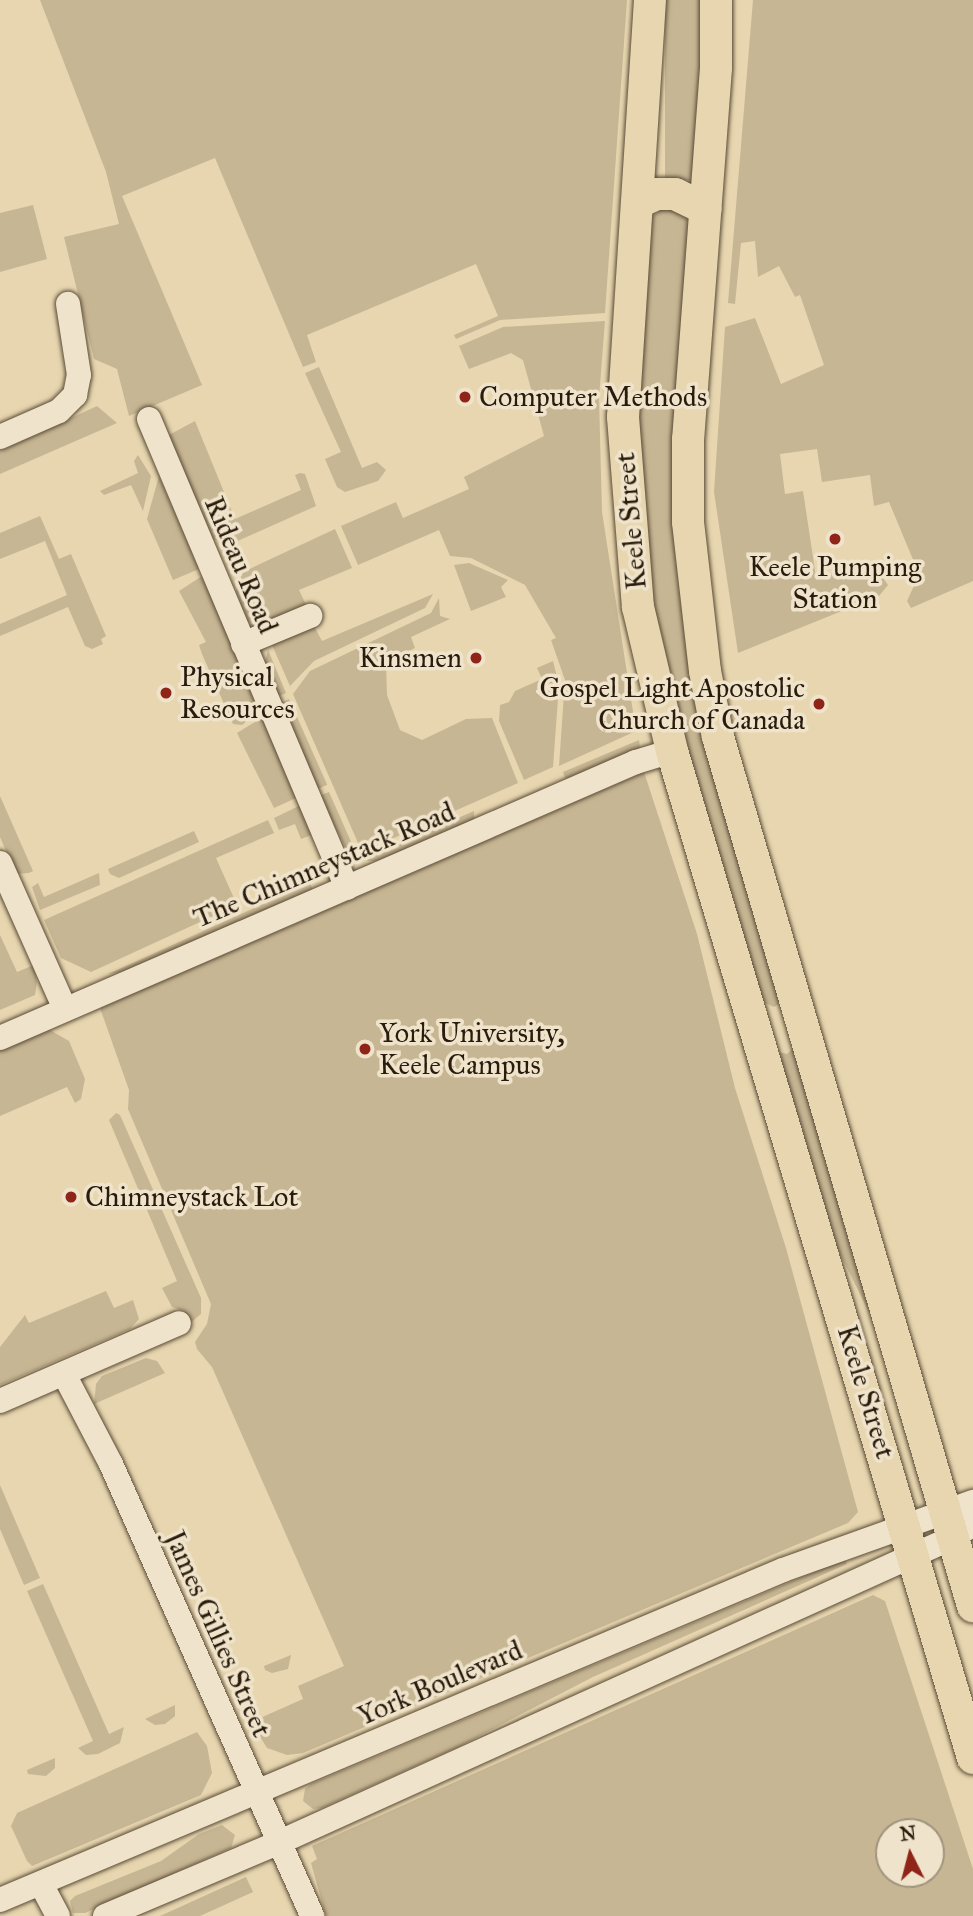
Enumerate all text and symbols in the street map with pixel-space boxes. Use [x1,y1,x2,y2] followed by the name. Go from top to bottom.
[479,380,707,414] place label: Computer Methods
[457,389,473,405] marker: Computer Methods
[608,451,654,591] street label: Keele Street
[197,491,285,639] street label: Rideau Road
[827,531,843,547] marker: Keele Pumping Station
[749,550,921,616] place label: Keele Pumping Station
[359,641,462,675] place label: Kinsmen
[468,650,484,666] marker: Kinsmen
[180,660,295,726] place label: Physical Resources
[539,671,805,737] place label: Gospel Light Apostolic Church of Canada
[158,685,174,701] marker: Physical Resources
[811,696,827,712] marker: Gospel Light Apostolic Church of Canada
[188,795,460,935] street label: The Chimneystack Road
[379,1016,565,1082] place label: York University, Keele Campus
[357,1041,373,1057] marker: York University, Keele Campus
[85,1180,298,1214] place label: Chimneystack Lot
[63,1189,79,1205] marker: Chimneystack Lot
[830,1321,902,1463] street label: Keele Street
[157,1526,279,1742] street label: James Gillies Street
[353,1633,527,1733] street label: York Boulevard
[875,1818,945,1888] north arrow
[899,1821,917,1846] text: N

